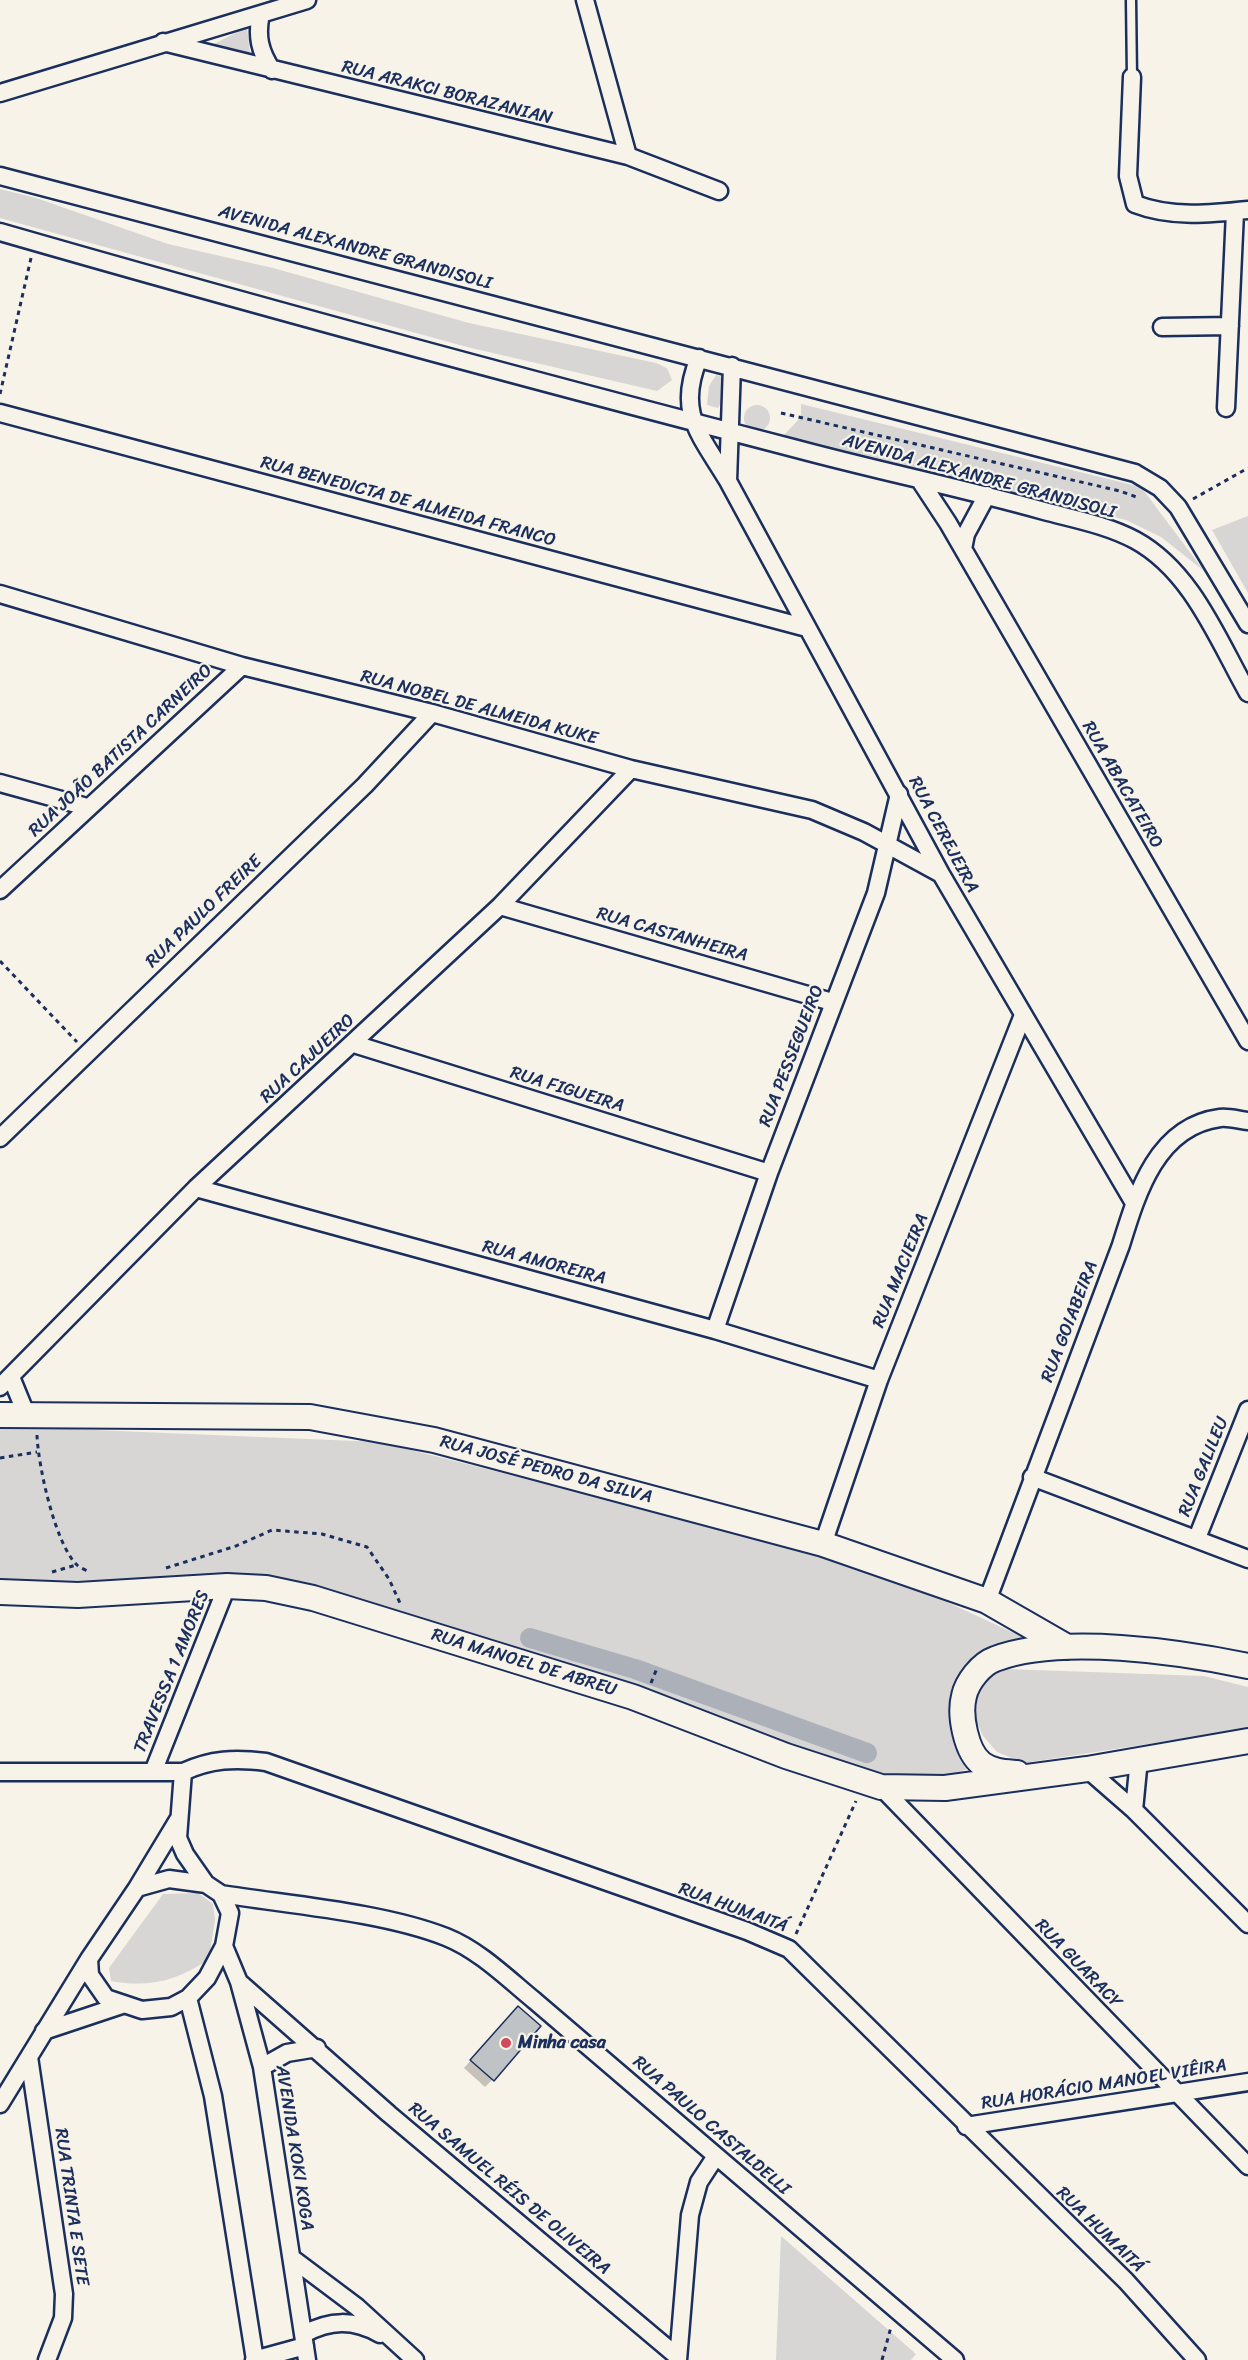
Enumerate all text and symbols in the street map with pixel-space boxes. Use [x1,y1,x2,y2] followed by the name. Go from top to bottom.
[339,56,555,130] street label: RUA ARAKCI BORAZANIAN
[216,201,494,295] street label: AVENIDA ALEXANDRE GRANDISOLI
[840,430,1118,524] street label: AVENIDA ALEXANDRE GRANDISOLI
[258,452,558,552] street label: RUA BENEDICTA DE ALMEIDA FRANCO
[25,660,217,842] street label: RUA JOÃO BATISTA CARNEIRO
[358,666,600,750] street label: RUA NOBEL DE ALMEIDA KUKE
[1077,718,1167,852] street label: RUA ABACATEIRO
[903,773,983,897] street label: RUA CEREJEIRA
[142,851,266,973] street label: RUA PAULO FREIRE
[594,903,750,967] street label: RUA CASTANHEIRA
[755,982,829,1130] street label: RUA PESSEGUEIRO
[256,1010,360,1108] street label: RUA CAJUEIRO
[508,1062,626,1118] street label: RUA FIGUEIRA
[868,1211,934,1331] street label: RUA MACIEIRA
[480,1236,608,1290] street label: RUA AMOREIRA
[1037,1258,1103,1386] street label: RUA GOIABEIRA
[1174,1414,1234,1520] street label: RUA GALILEU
[438,1431,654,1509] street label: RUA JOSÉ PEDRO DA SILVA
[129,1588,215,1756] street label: TRAVESSA 1 AMORES
[429,1624,619,1702] street label: RUA MANOEL DE ABREU
[676,1878,790,1938] street label: RUA HUMAITÁ
[1030,1915,1126,2013] street label: RUA GUARACY
[518,2032,606,2054] place label: Minha casa
[499,2036,513,2050] marker: Minha casa
[628,2052,794,2200] street label: RUA PAULO CASTALDELLI
[980,2055,1228,2115] street label: RUA HORÁCIO MANOEL VIÊIRA
[270,2064,318,2232] street label: AVENIDA KOKI KOGA
[404,2098,614,2280] street label: RUA SAMUEL RÉIS DE OLIVEIRA
[49,2127,93,2287] street label: RUA TRINTA E SETE
[1051,2183,1149,2277] street label: RUA HUMAITÁ

